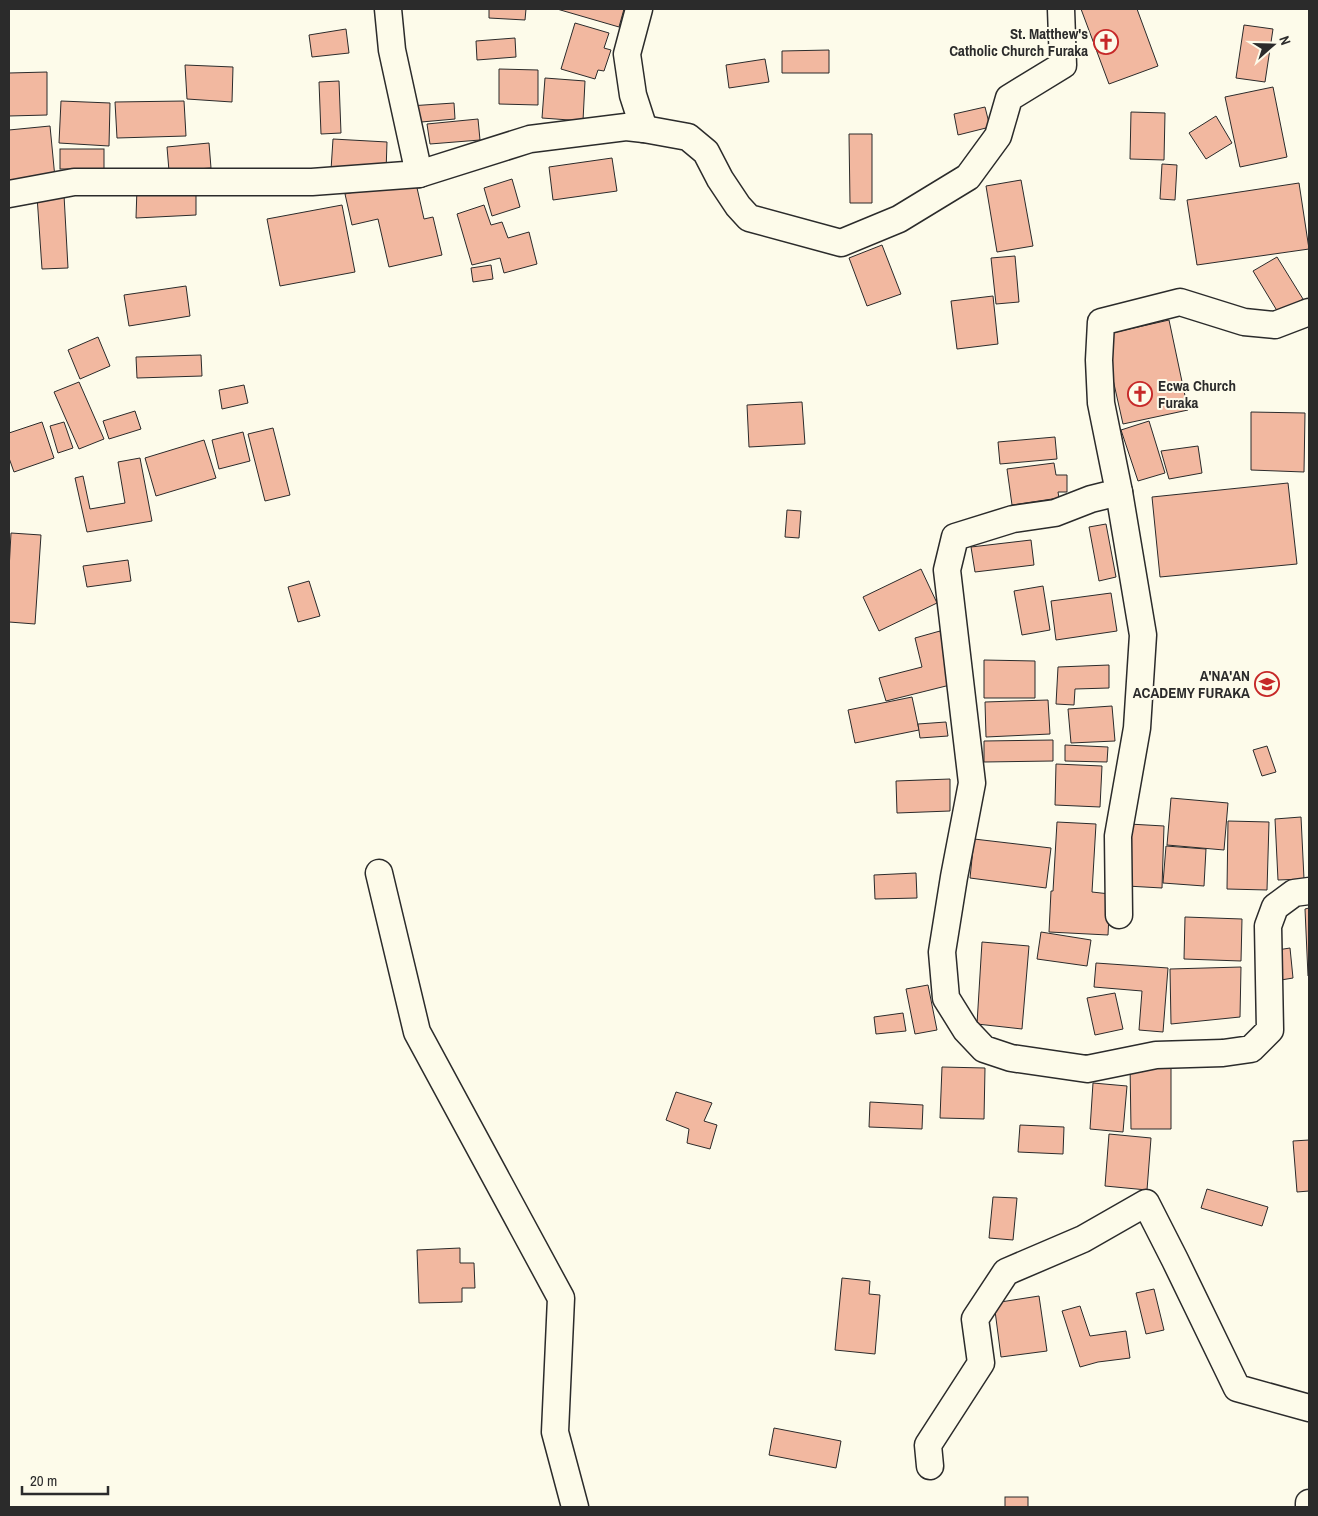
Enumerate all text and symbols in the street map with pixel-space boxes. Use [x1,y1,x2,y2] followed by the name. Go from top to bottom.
[1248,20,1298,70] north arrow
[949,23,1088,61] place label: St. Matthew's Catholic Church Furaka
[1093,29,1119,55] church icon: St. Matthew's Catholic Church Furaka
[1275,34,1295,48] text: N
[1158,375,1236,413] place label: Ecwa Church Furaka
[1127,381,1153,407] church icon: Ecwa Church Furaka
[1133,665,1250,703] place label: A'NA'AN ACADEMY FURAKA
[1254,671,1280,697] school or university icon: A'NA'AN ACADEMY FURAKA
[22,1464,109,1496] scale bar
[30,1470,57,1491] text: 20 m

